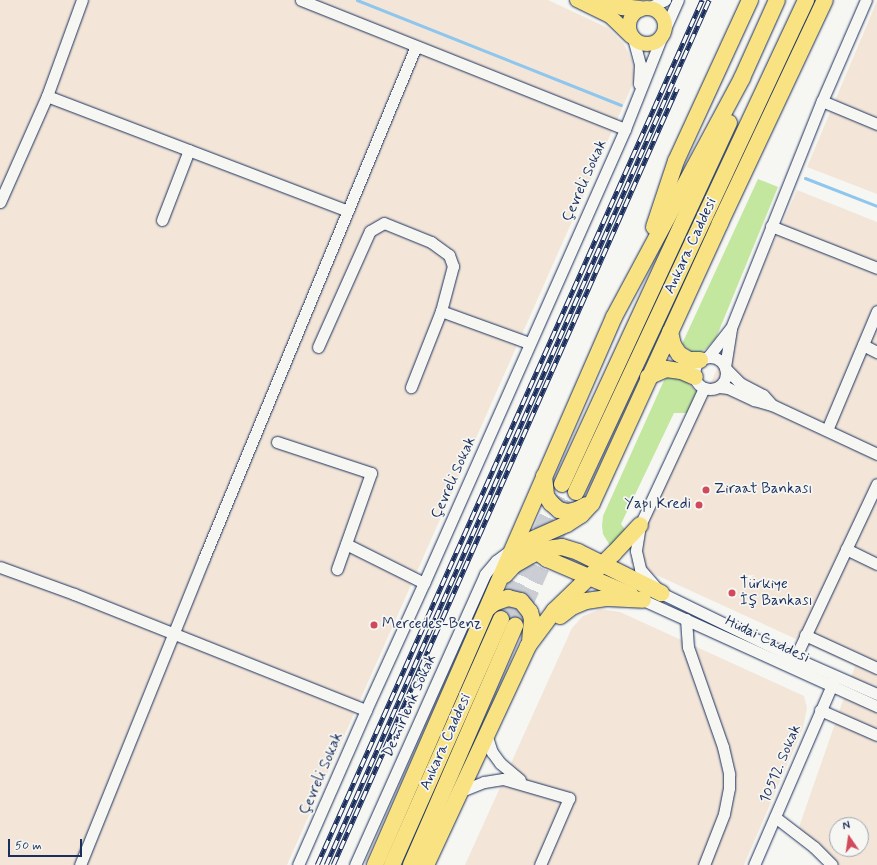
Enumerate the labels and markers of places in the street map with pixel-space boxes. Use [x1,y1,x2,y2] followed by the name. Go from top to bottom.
[714,481,812,499] place label: Ziraat Bankası
[701,485,711,495] marker: Ziraat Bankası
[624,496,691,514] place label: Yapı Kredi
[694,500,704,510] marker: Yapı Kredi
[740,575,813,610] place label: Türkiye İş Bankası
[727,588,737,598] marker: Türkiye İş Bankası
[382,616,482,634] place label: Mercedes-Benz
[369,620,379,630] marker: Mercedes-Benz

